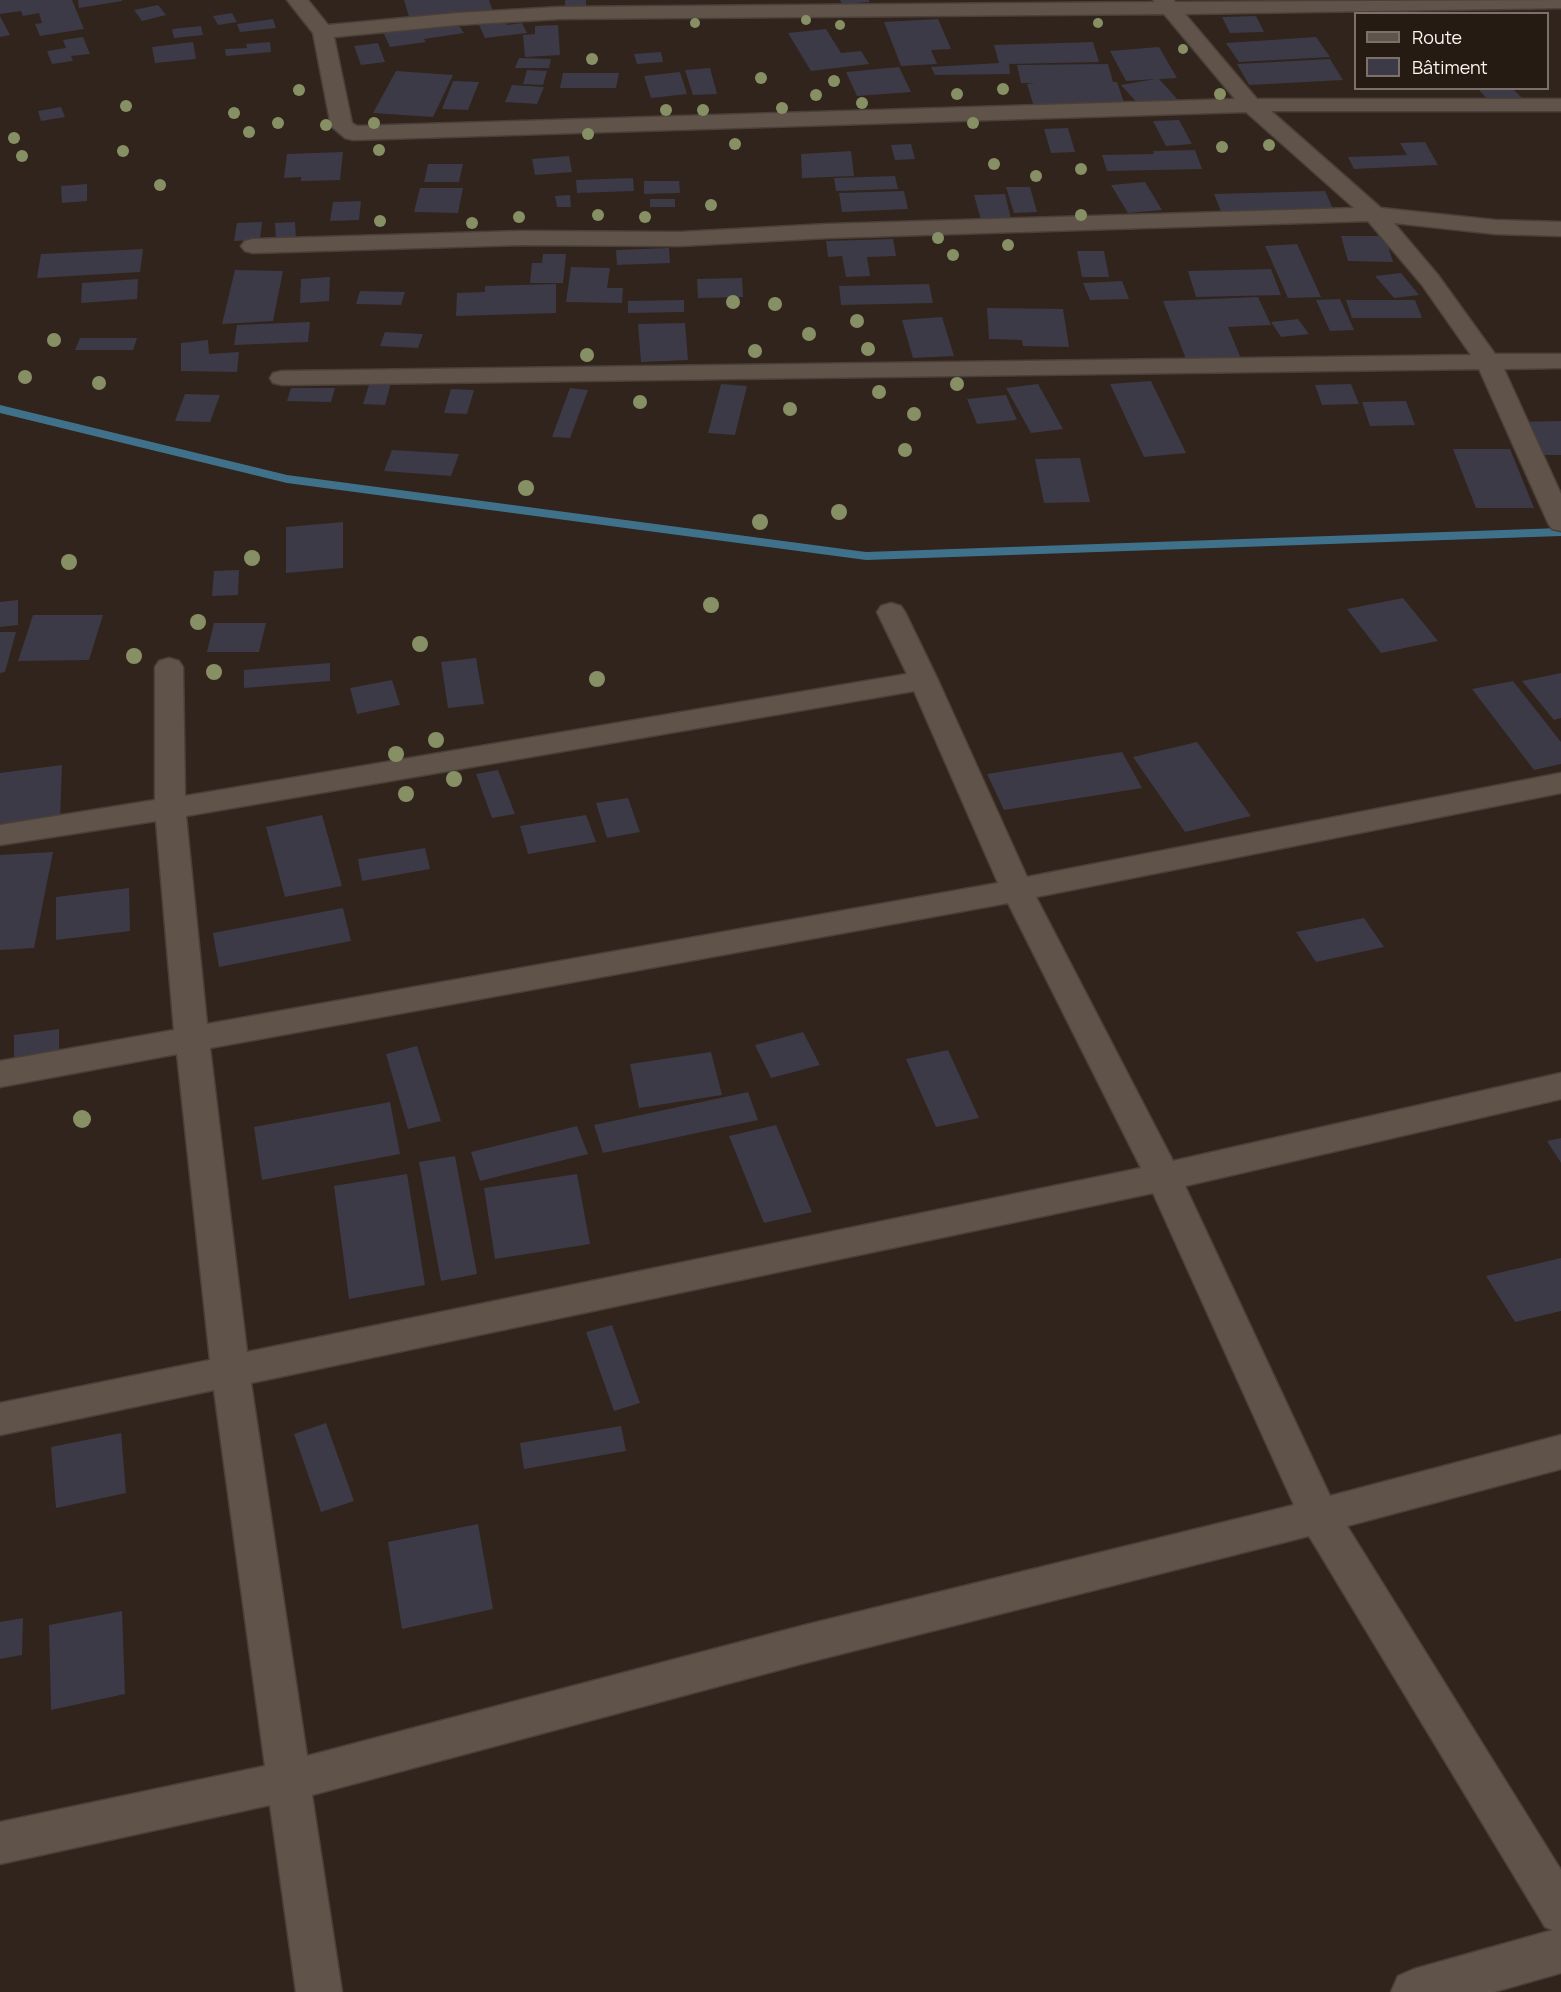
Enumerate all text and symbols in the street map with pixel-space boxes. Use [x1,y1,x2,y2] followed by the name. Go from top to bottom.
[1354,12,1549,90] legend
[1412,25,1462,49] text: Route
[1412,55,1488,79] text: Bâtiment

